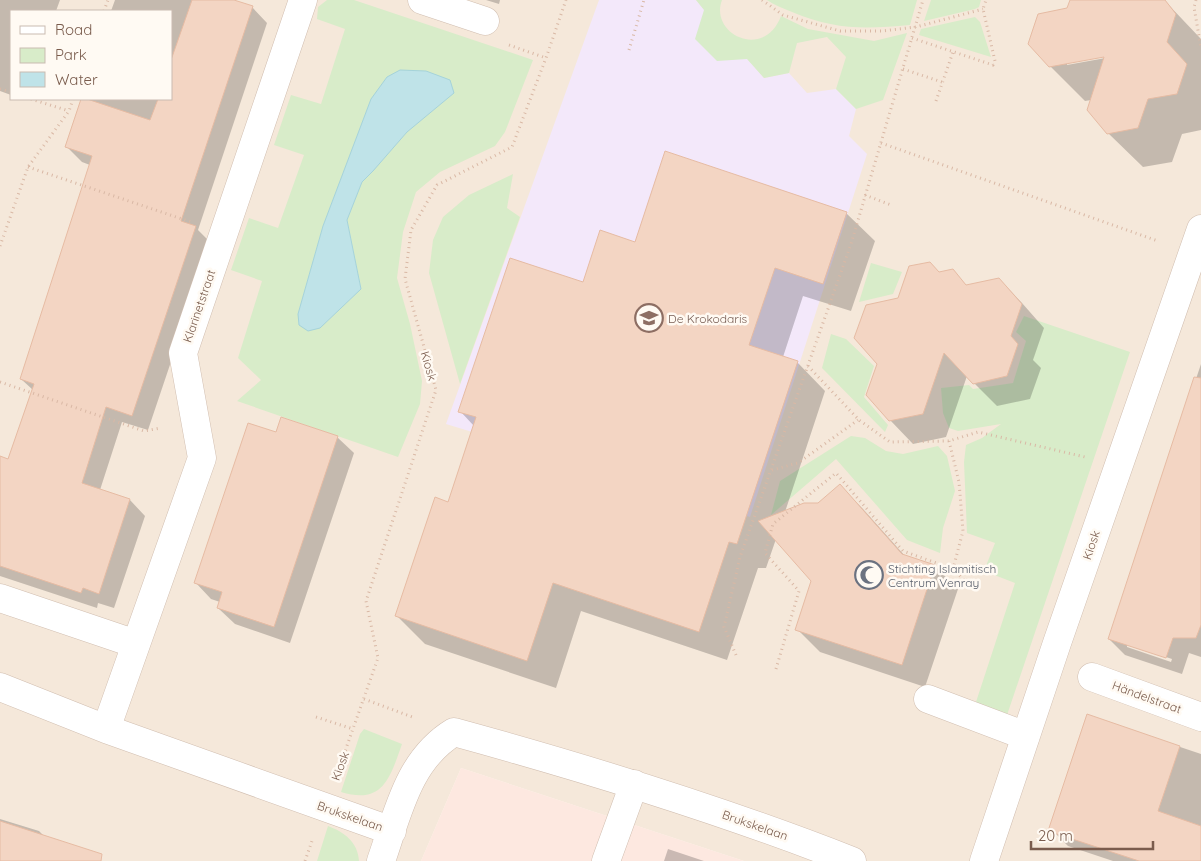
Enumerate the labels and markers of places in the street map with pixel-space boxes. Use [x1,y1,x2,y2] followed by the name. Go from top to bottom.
[634,303,664,333] school or university icon: De Krokodaris
[668,311,748,326] place label: De Krokodaris
[854,560,884,590] mosque icon: Stichting Islamitisch Centrum Venray
[888,561,996,590] place label: Stichting Islamitisch Centrum Venray

